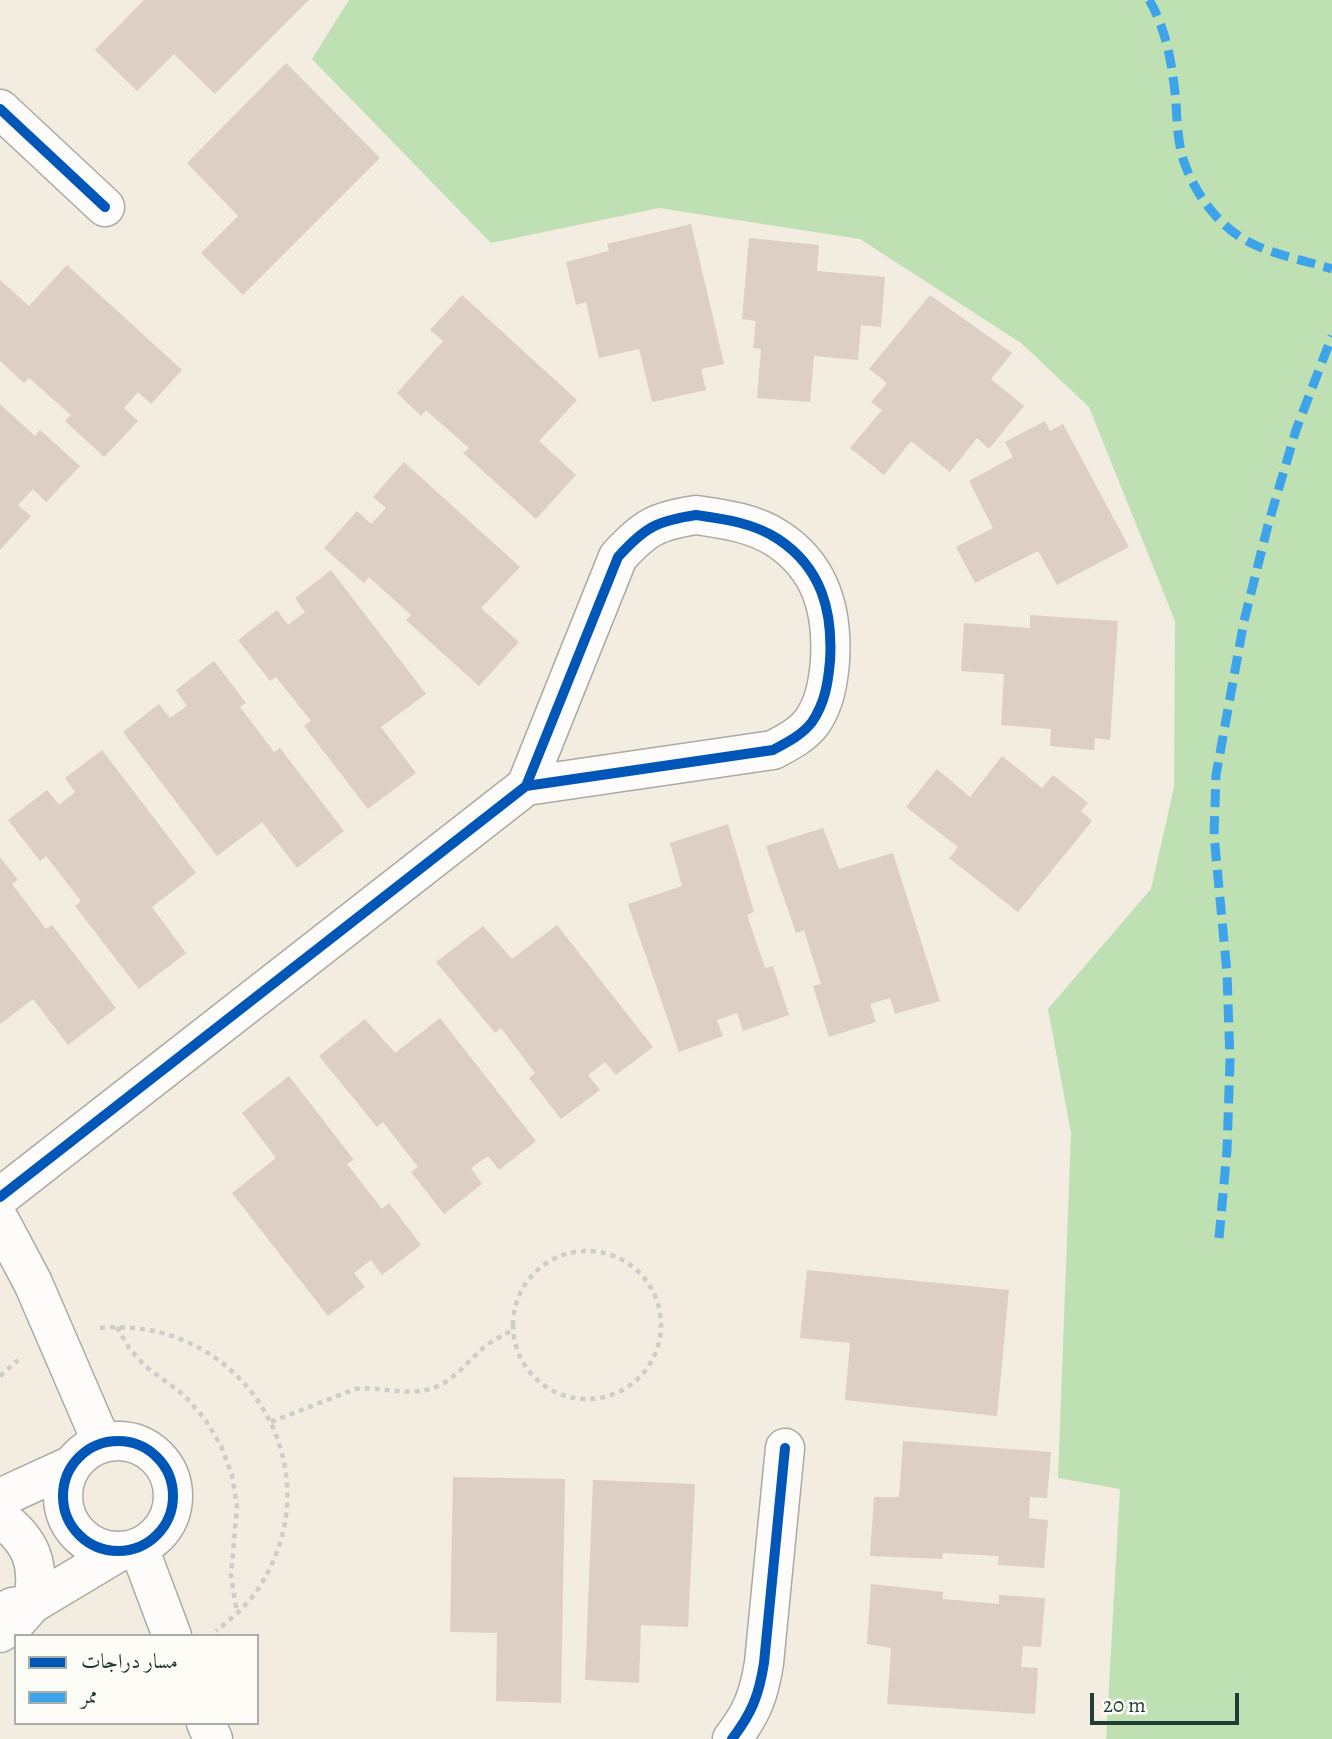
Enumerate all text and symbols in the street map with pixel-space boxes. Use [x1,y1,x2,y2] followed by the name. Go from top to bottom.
[14,1634,259,1725] legend
[81,1647,178,1675] text: مسار دراجات
[1094,1680,1243,1724] scale bar
[81,1682,98,1710] text: ممر
[1103,1691,1146,1719] text: 20 m

